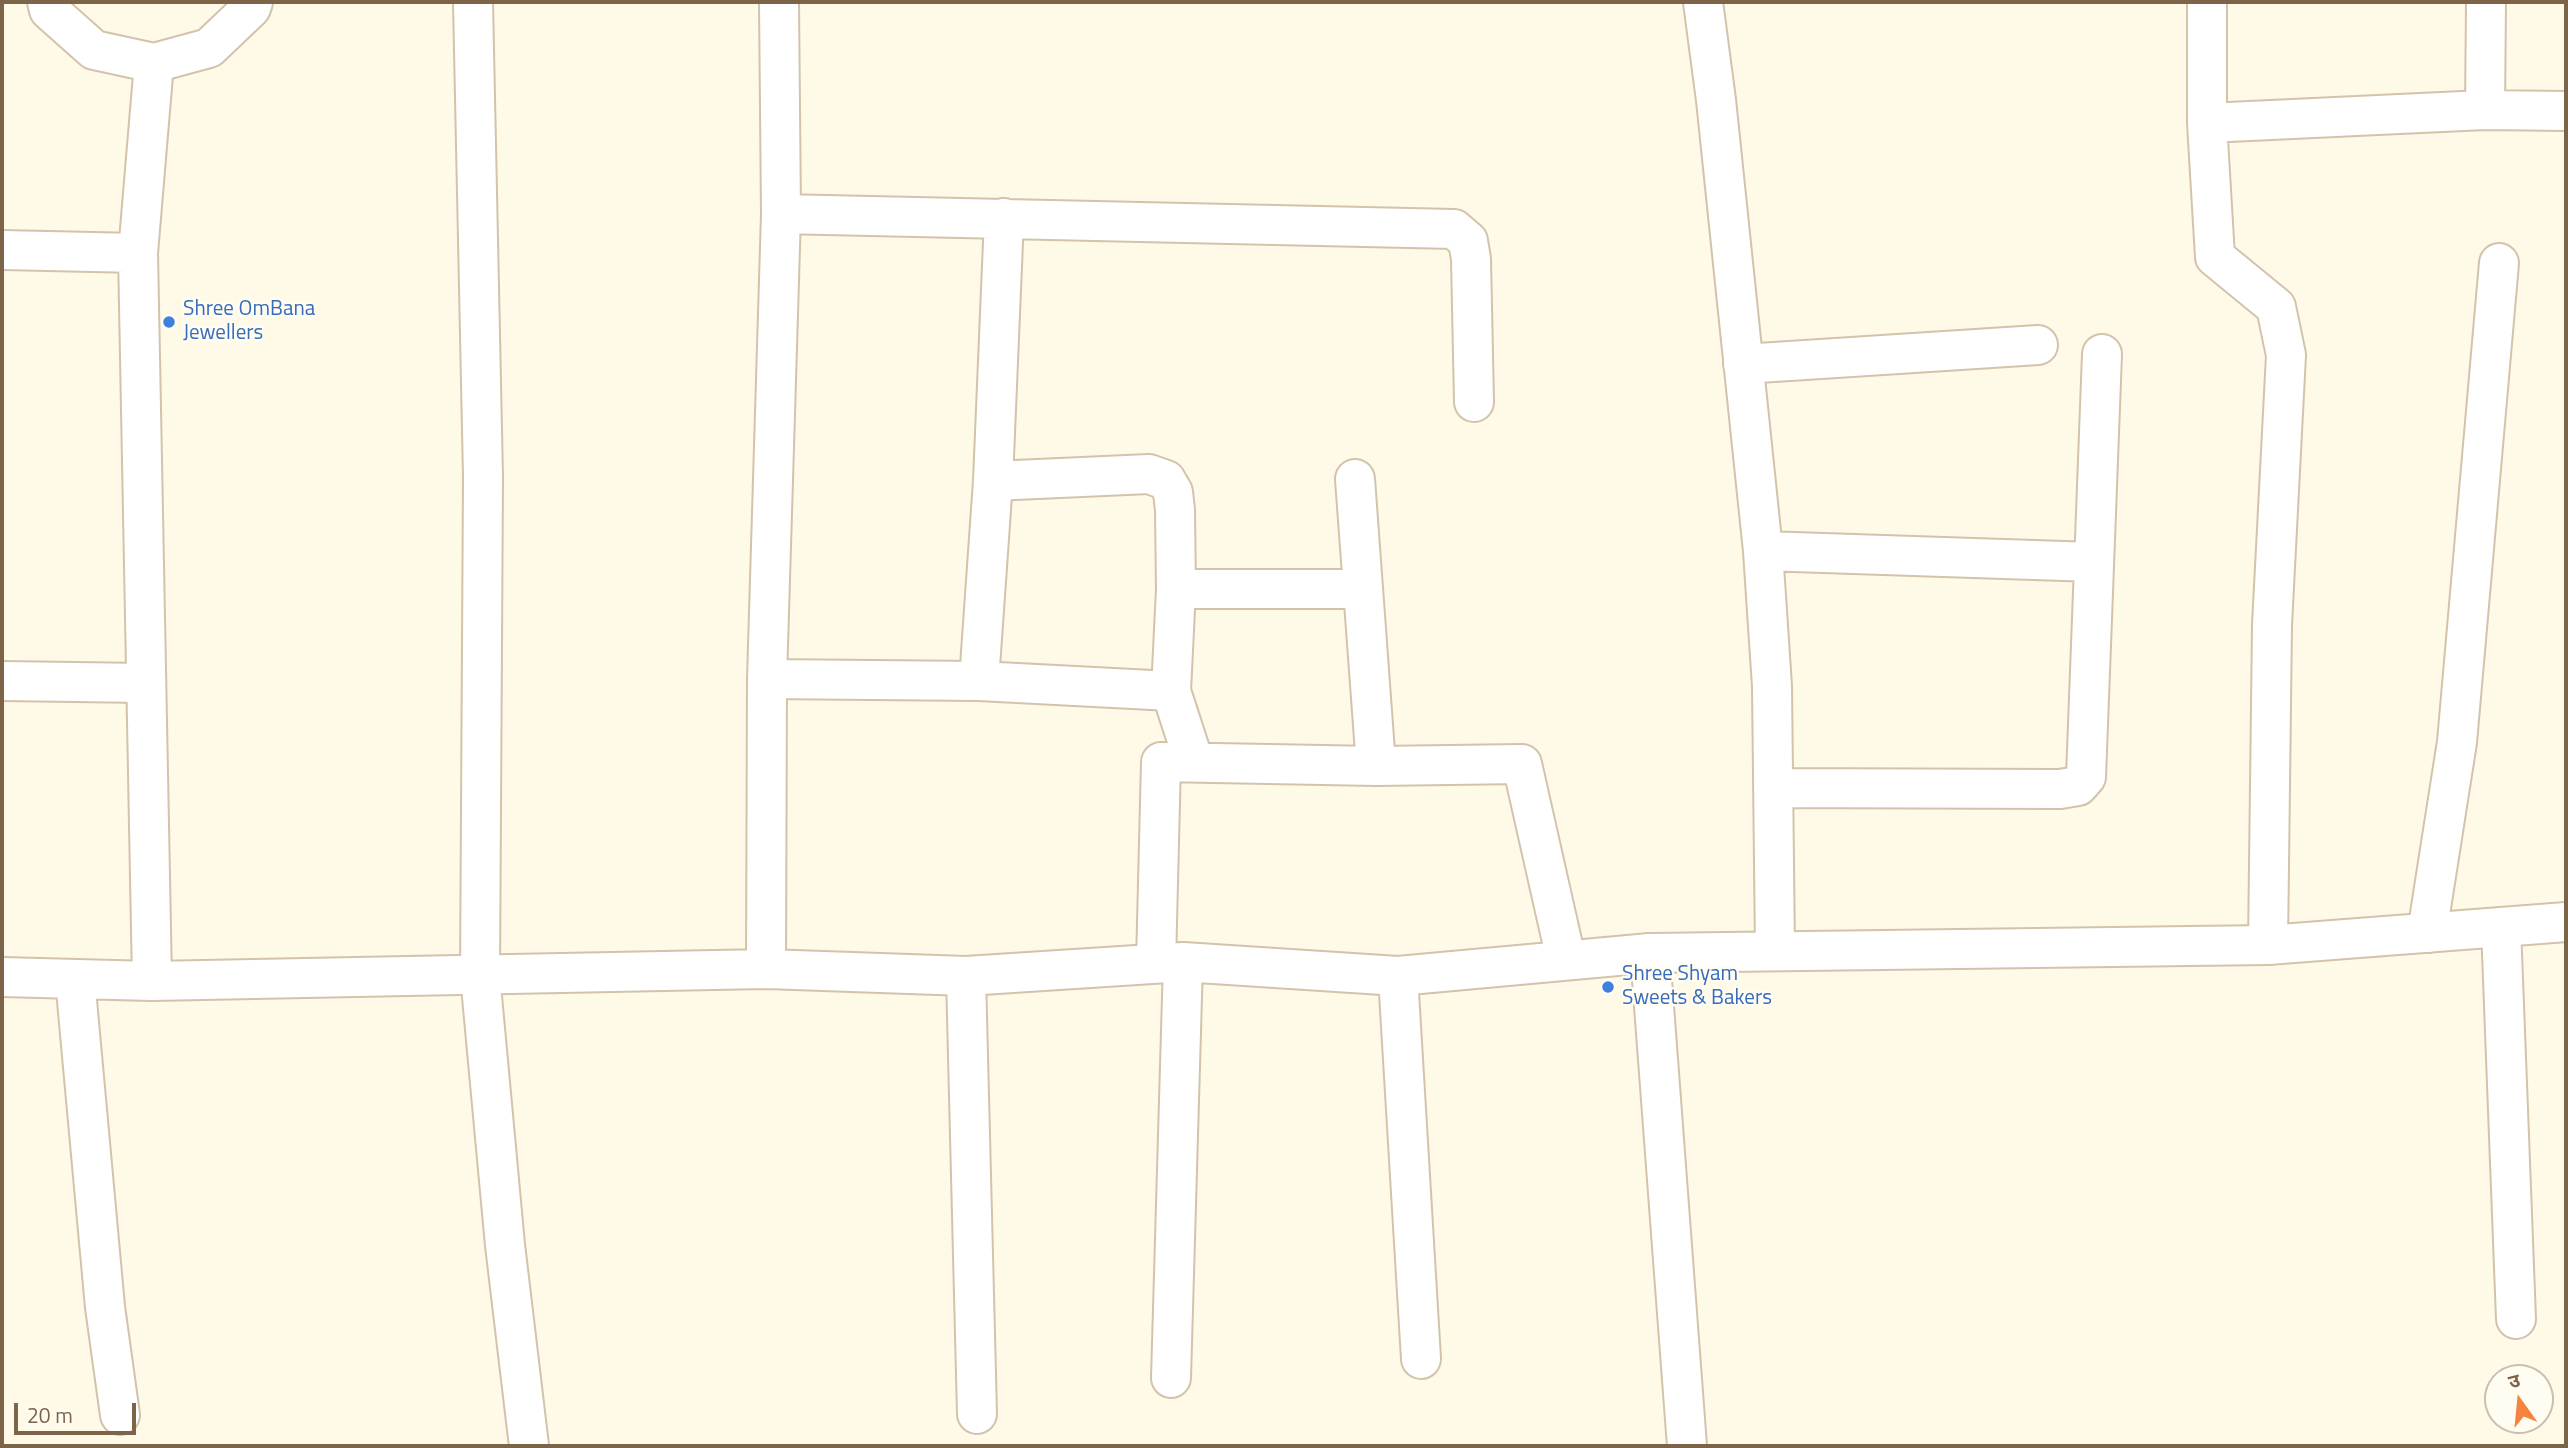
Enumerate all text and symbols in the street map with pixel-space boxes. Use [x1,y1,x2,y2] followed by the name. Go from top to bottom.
[183,297,315,347] place label: Shree OmBana Jewellers
[161,314,177,330] marker: Shree OmBana Jewellers
[1622,962,1772,1012] place label: Shree Shyam Sweets & Bakers
[1600,979,1616,995] marker: Shree Shyam Sweets & Bakers
[2484,1364,2554,1434] north arrow
[2505,1365,2523,1396] text: उ
[18,1388,140,1432] scale bar
[27,1399,73,1431] text: 20 m

